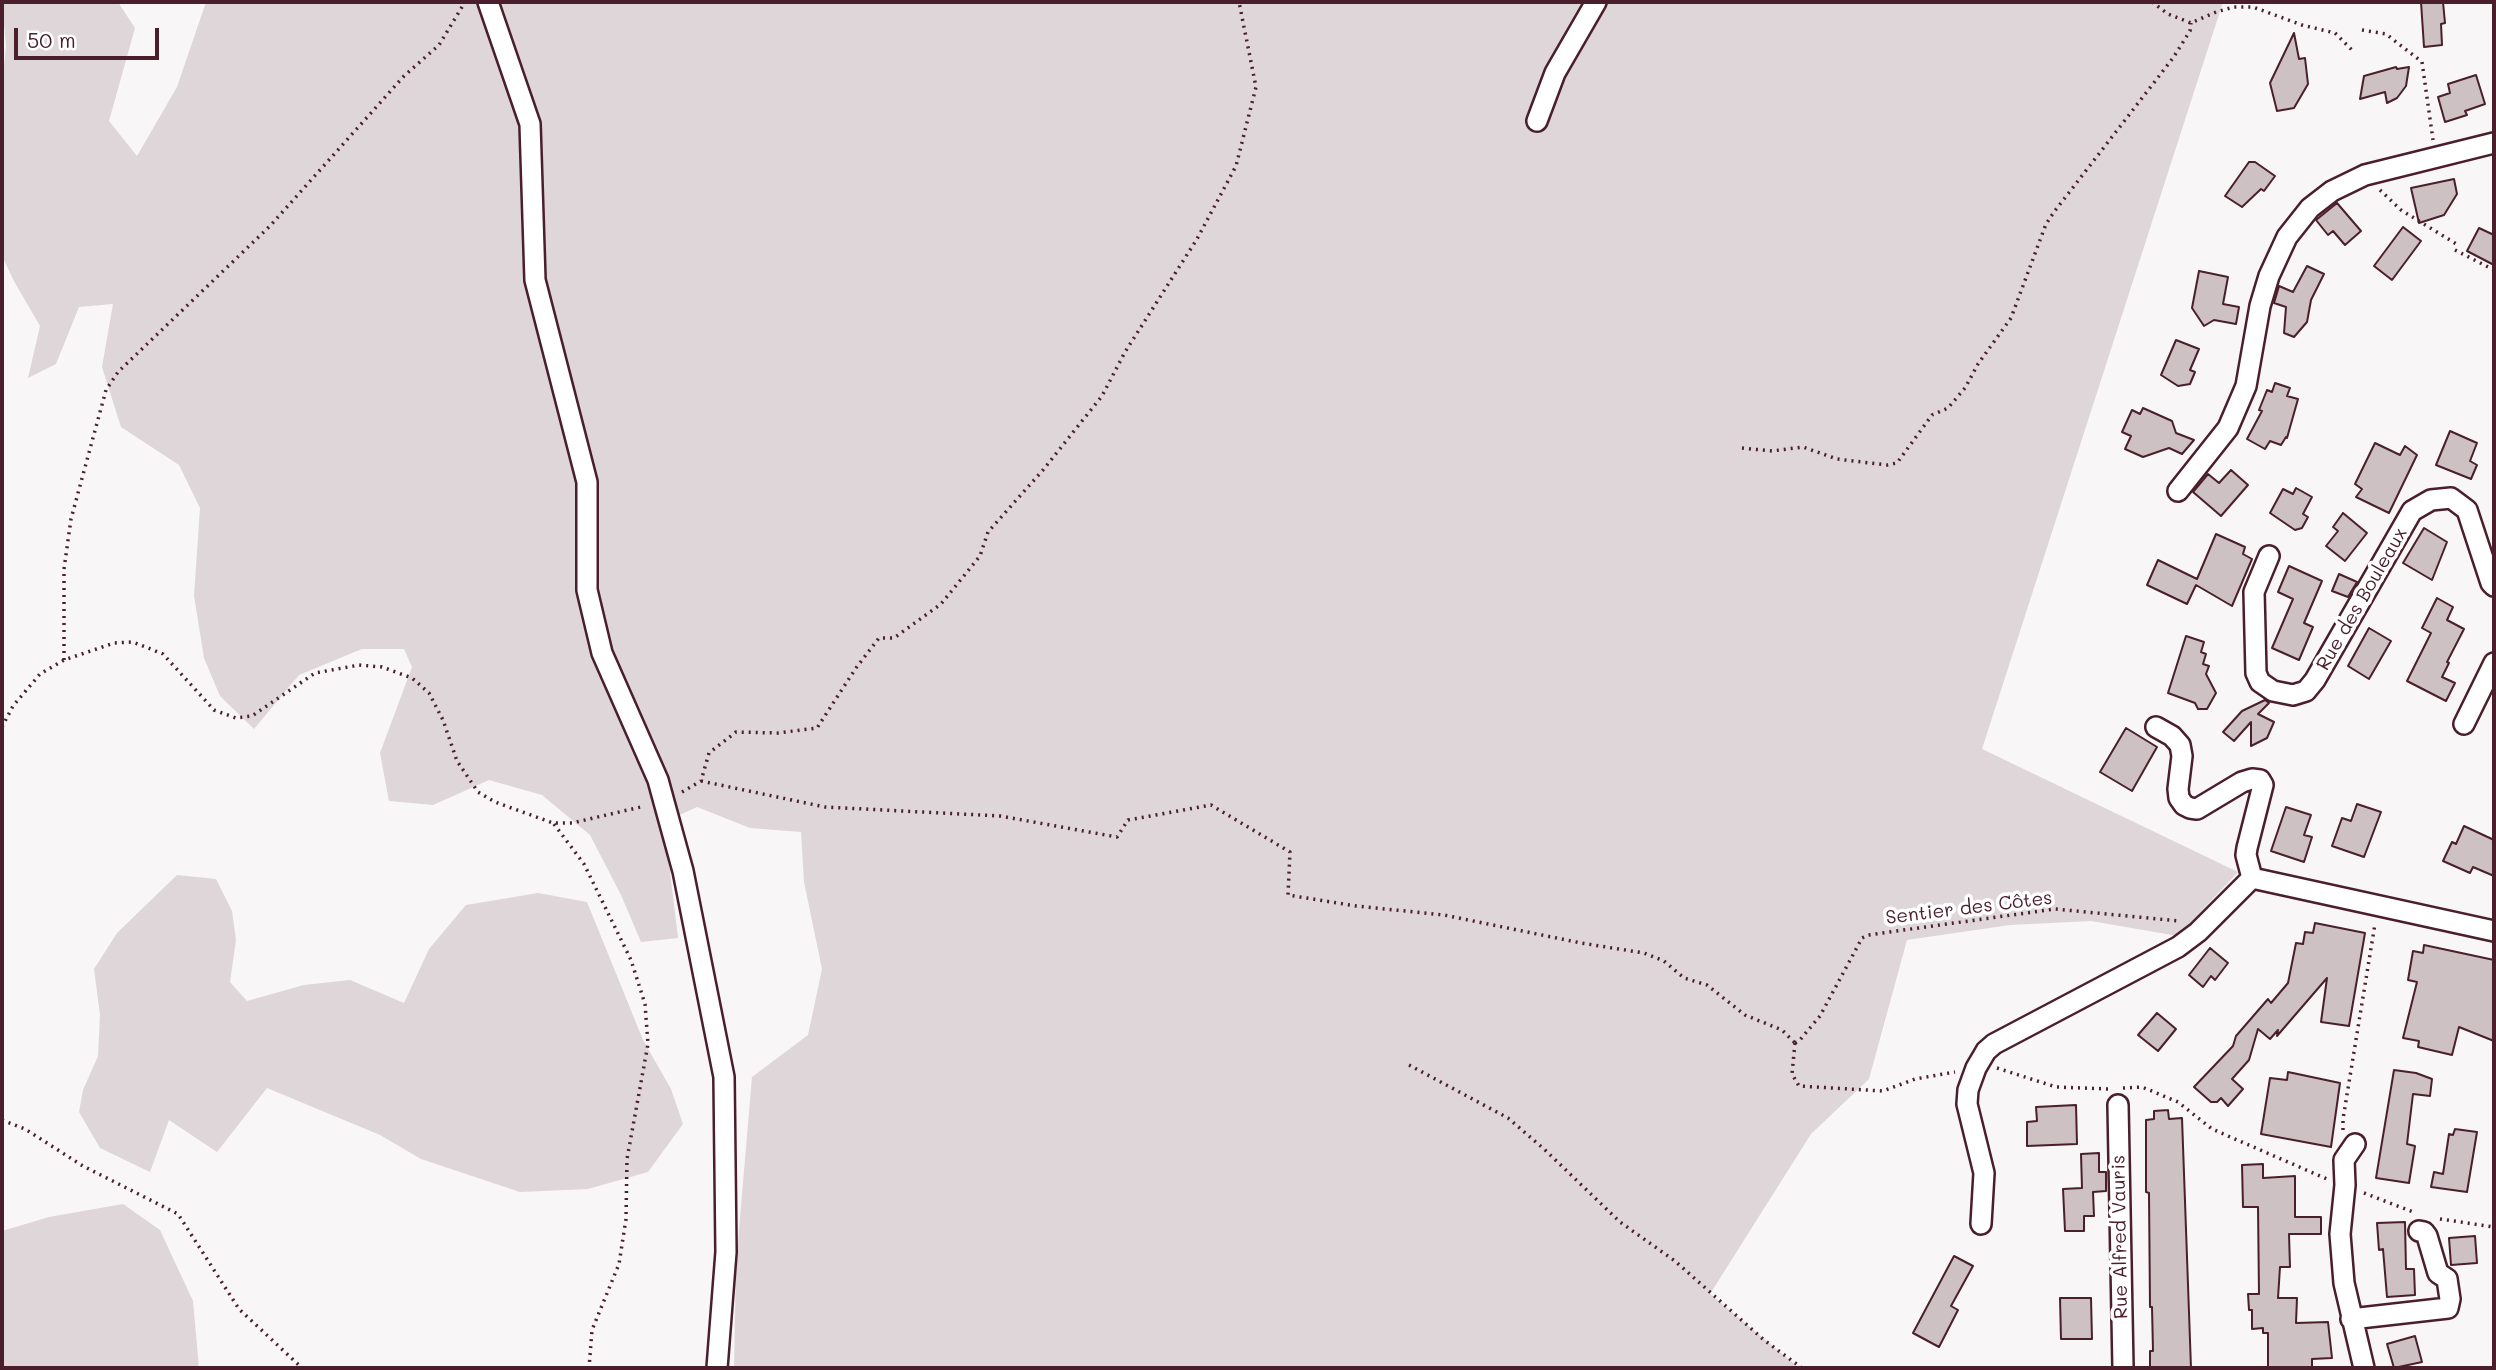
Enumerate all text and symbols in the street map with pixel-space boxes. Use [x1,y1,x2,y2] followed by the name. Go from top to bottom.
[18,14,163,58] scale bar
[27,26,76,53] text: 50 m
[2312,523,2412,675] street label: Rue des Bouleaux
[1884,886,2054,930] street label: Sentier des Côtes
[2107,1155,2133,1319] street label: Rue Alfred Vauris

